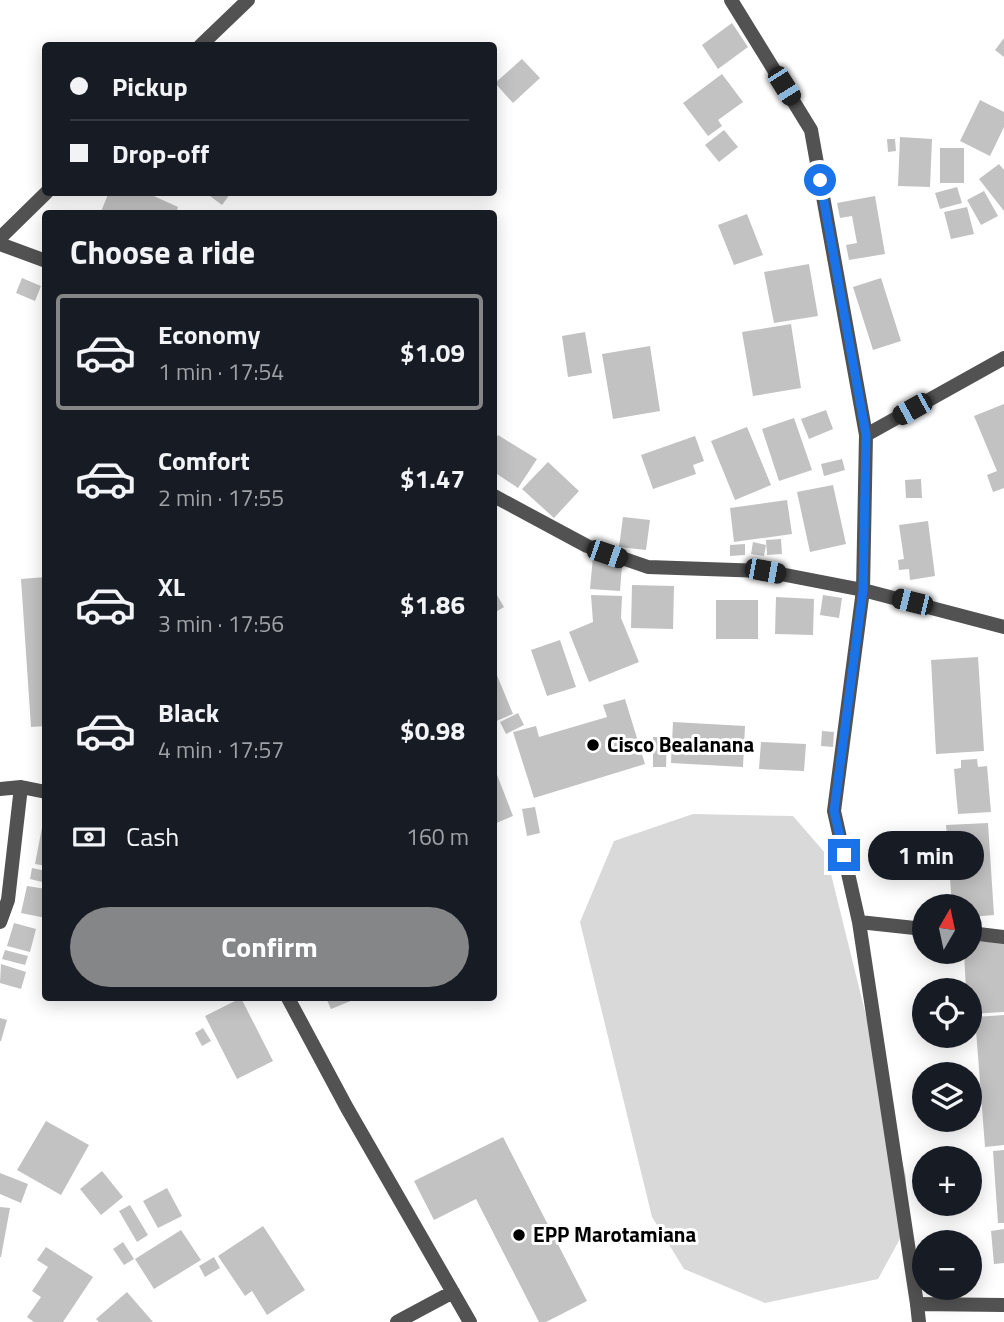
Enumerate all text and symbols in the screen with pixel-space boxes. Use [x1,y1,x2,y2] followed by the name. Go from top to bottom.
[764,63,805,109] car
[112,67,188,106] text: Pickup
[112,134,209,173] text: Drop-off
[804,164,836,196] route start
[70,228,255,276] text: Choose a ride
[158,315,260,354] text: Economy
[74,321,137,384] icon: car
[400,333,465,372] text: $1.09
[158,354,284,389] text: 1 min · 17:54
[889,390,936,428] car
[158,441,250,480] text: Comfort
[74,447,137,510] icon: car
[400,459,465,498] text: $1.47
[158,480,284,515] text: 2 min · 17:55
[584,537,631,571] car
[743,557,788,585] car
[158,567,185,606] text: XL
[74,573,137,636] icon: car
[400,585,465,624] text: $1.86
[890,587,935,617] car
[158,606,284,641] text: 3 min · 17:56
[158,693,219,732] text: Black
[74,699,137,762] icon: car
[400,711,465,750] text: $0.98
[607,728,754,760] place label: Cisco Bealanana
[158,732,284,767] text: 4 min · 17:57
[585,737,601,753] marker: Cisco Bealanana
[126,817,179,856] text: Cash
[70,818,108,856] icon: cash
[406,819,469,854] text: 160 m
[868,830,984,880] callout: 1 min
[898,838,954,873] text: 1 min
[828,839,860,871] route end
[912,894,982,964] north arrow
[912,894,982,1300] map controls
[70,907,469,987] button: Confirm
[912,978,982,1048] button: locate
[912,1062,982,1132] button: layers
[912,1146,982,1216] button: +
[533,1218,696,1250] place label: EPP Marotamiana
[511,1227,527,1243] marker: EPP Marotamiana
[912,1230,982,1300] button: −

